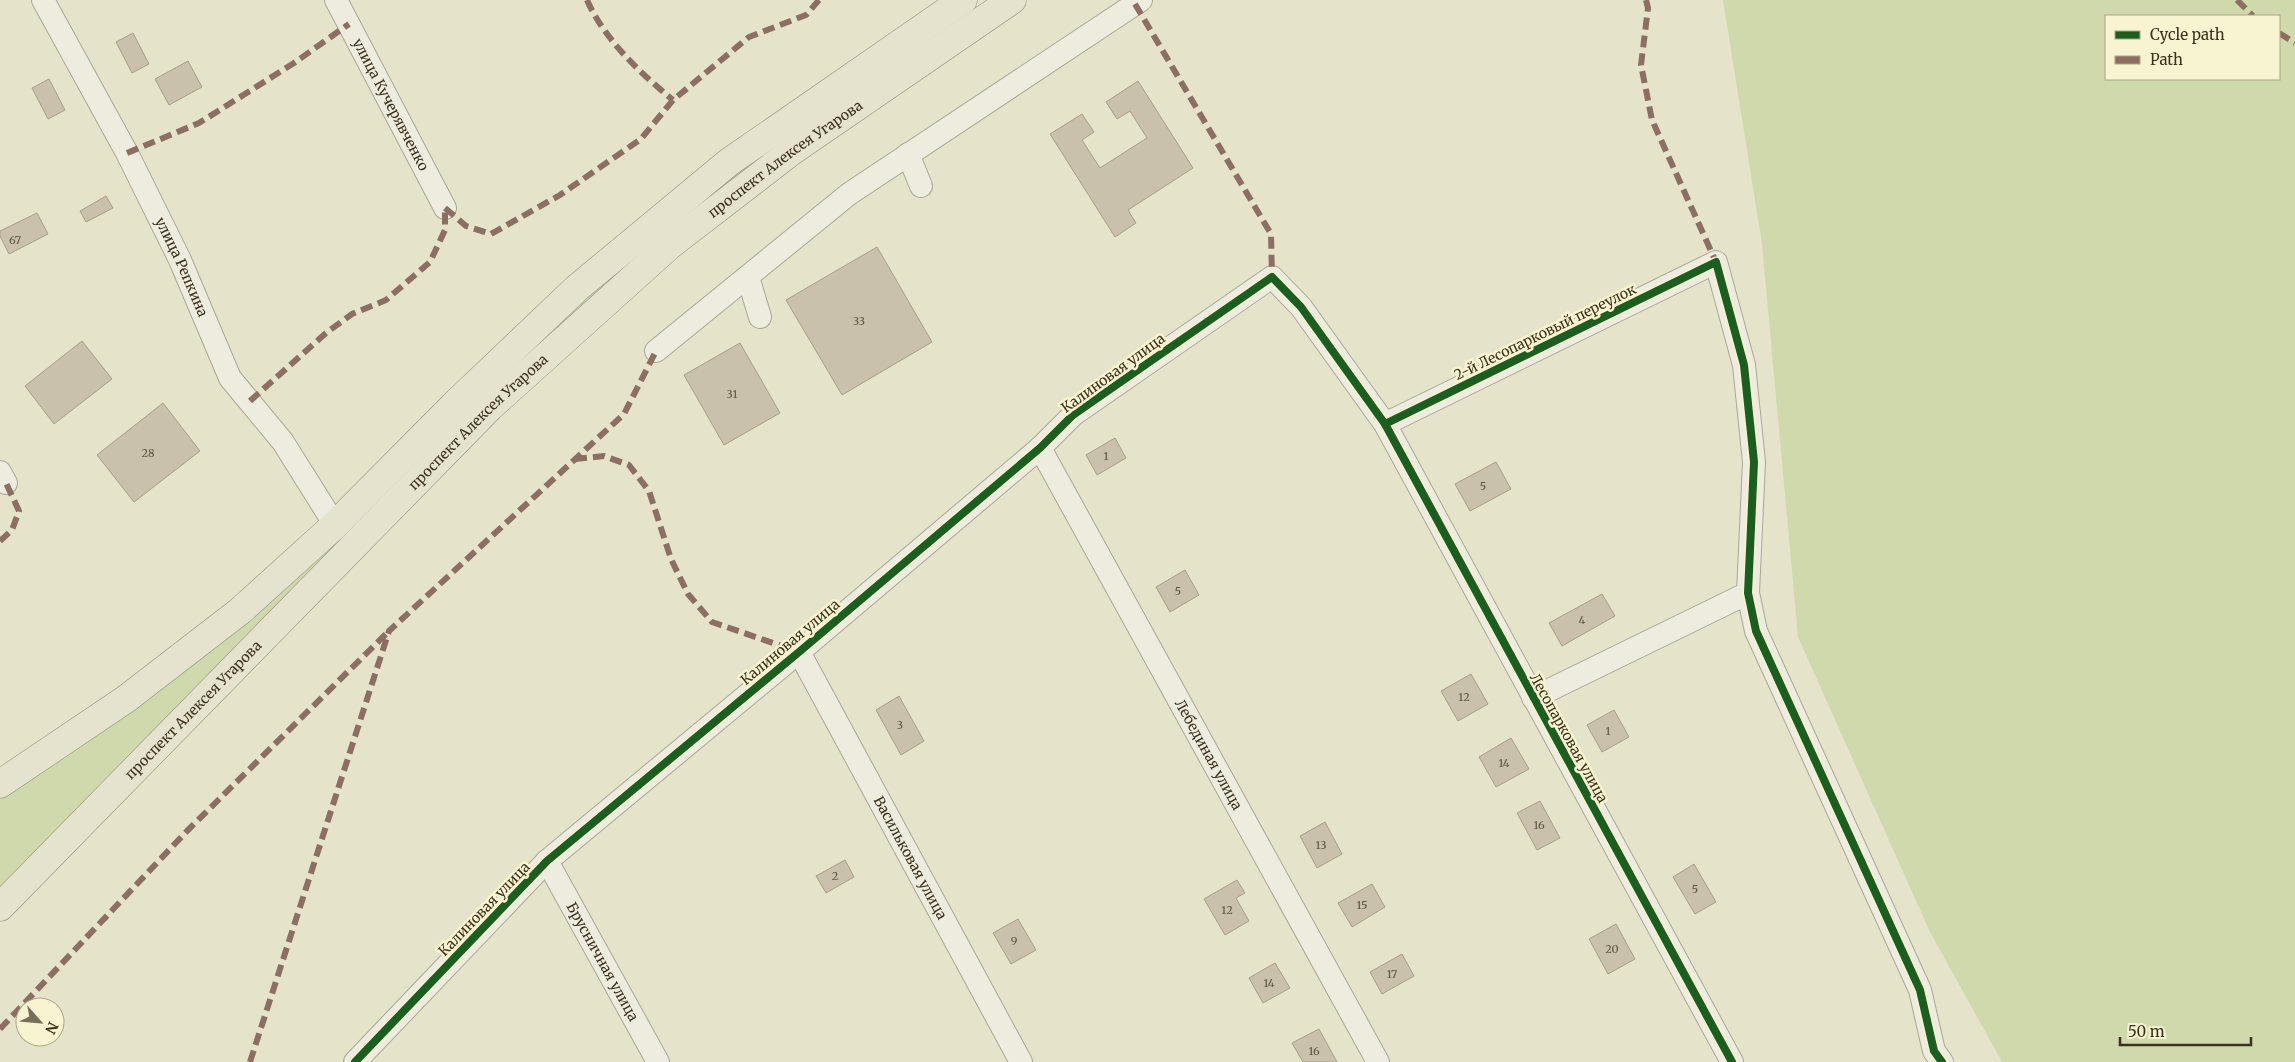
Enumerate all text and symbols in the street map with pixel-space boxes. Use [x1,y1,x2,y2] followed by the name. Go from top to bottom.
[2105,15,2280,80] legend
[2150,25,2225,44] text: Cycle path
[349,35,433,174] street label: улица Кучерявченко
[2150,50,2183,69] text: Path
[704,96,866,222] street label: проспект Алексея Угарова
[151,214,212,320] street label: улица Репкина
[9,233,21,247] house number: 67
[1451,280,1639,384] street label: 2-й Лесопарковый переулок
[853,314,865,328] house number: 33
[1058,329,1169,417] street label: Калиновая улица
[405,350,552,494] street label: проспект Алексея Угарова
[727,387,737,401] house number: 31
[142,446,155,460] house number: 28
[1104,449,1109,463] house number: 1
[1480,479,1486,493] house number: 5
[1175,584,1181,598] house number: 5
[737,595,844,689] street label: Калиновая улица
[1579,613,1586,627] house number: 4
[121,636,266,783] street label: проспект Алексея Угарова
[1526,670,1612,806] street label: Лесопарковая улица
[1458,690,1470,704] house number: 12
[1171,696,1247,813] street label: Лебединая улица
[897,718,903,732] house number: 3
[1606,724,1611,738] house number: 1
[1498,756,1510,770] house number: 14
[870,793,951,923] street label: Васильковая улица
[1533,818,1545,832] house number: 16
[1316,838,1326,852] house number: 13
[434,858,534,960] street label: Калиновая улица
[832,869,838,883] house number: 2
[1692,882,1698,896] house number: 5
[1356,898,1368,912] house number: 15
[563,899,643,1025] street label: Брусничная улица
[1221,903,1233,917] house number: 12
[1011,934,1018,948] house number: 9
[1605,942,1619,956] house number: 20
[1387,967,1397,981] house number: 17
[1263,976,1275,990] house number: 14
[15,997,65,1047] north arrow
[2120,1014,2251,1046] scale bar
[41,1019,62,1037] text: N
[2128,1022,2165,1041] text: 50 m
[1308,1044,1320,1058] house number: 16

